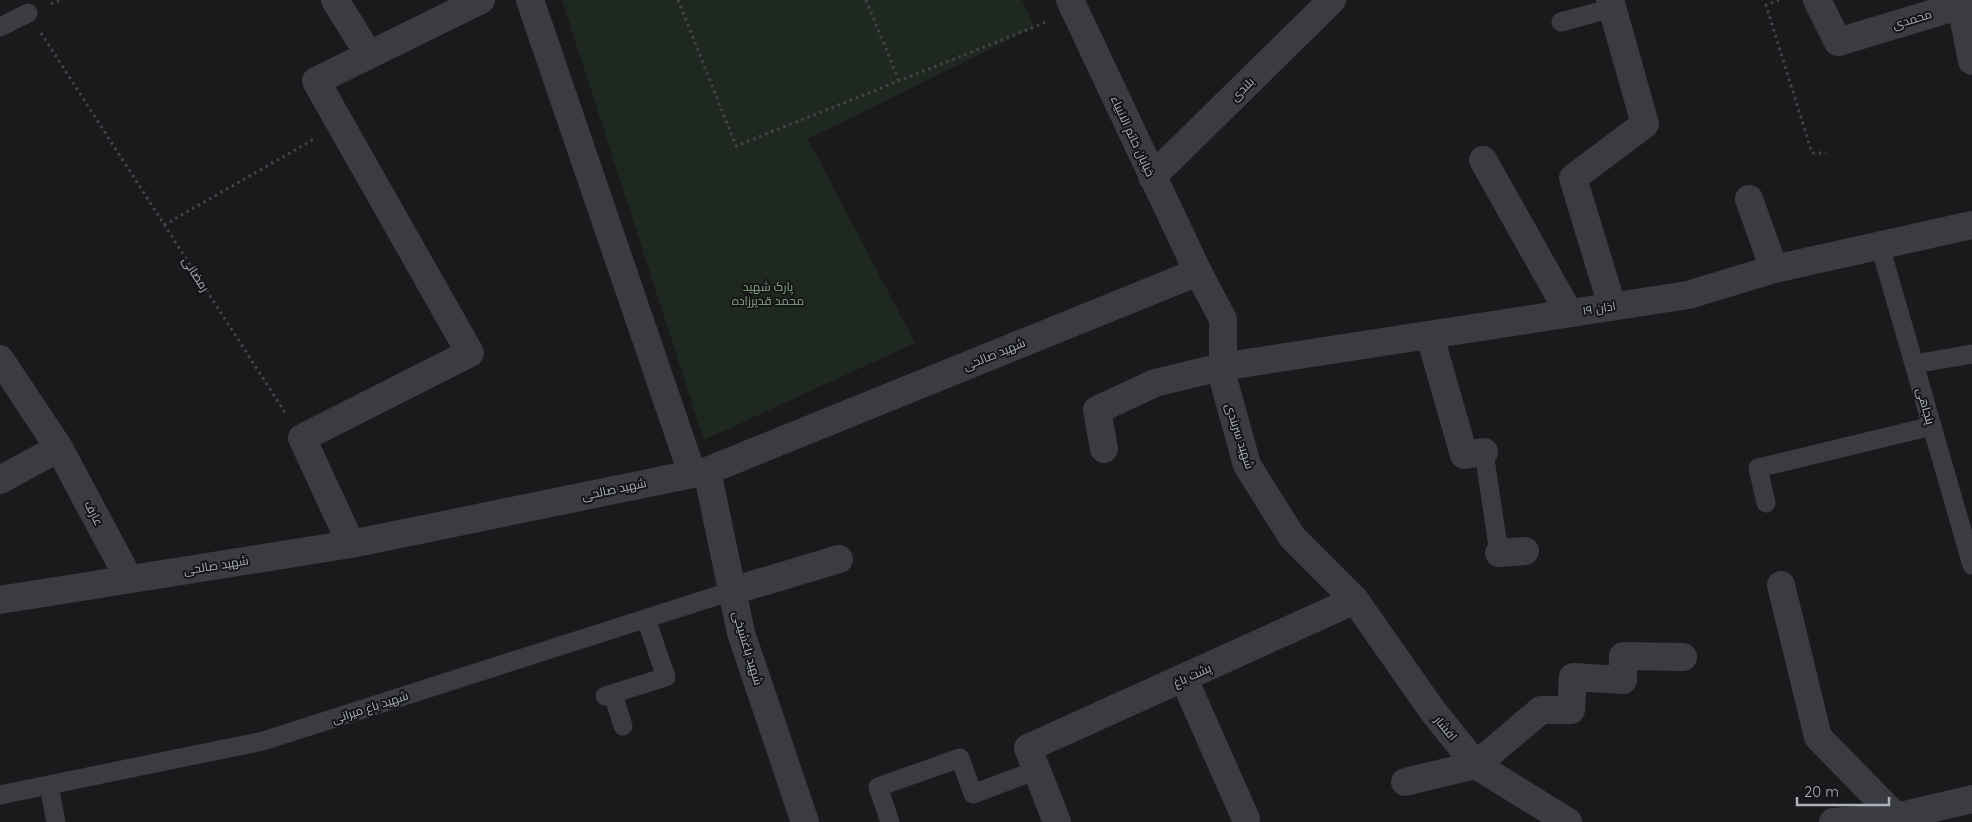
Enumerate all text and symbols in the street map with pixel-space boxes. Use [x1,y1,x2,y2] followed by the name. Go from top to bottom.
[1891,6,1933,32] street label: محمدی
[1227,74,1257,104] street label: بلندی
[1107,93,1158,179] street label: خیابان خاتم الانبیاء
[179,254,213,294] street label: رمضانی
[732,279,804,308] park label: پارک شهید محمد قدیرزاده
[1581,298,1617,318] street label: اذان ۱۹
[961,335,1027,373] street label: شهید صالحی
[1912,386,1939,427] street label: پنجاهی
[1222,401,1258,471] street label: شهید سربندی
[580,475,648,503] street label: شهید صالحی
[81,498,107,528] street label: عارف
[182,552,250,578] street label: شهید صالحی
[730,609,766,687] street label: شهید باغشیخی
[1171,660,1215,692] street label: پشت باغ
[330,688,411,727] street label: شهید باغ میرانی
[1431,712,1460,743] street label: افشار
[1797,774,1890,806] scale bar
[1804,782,1839,801] text: 20 m

